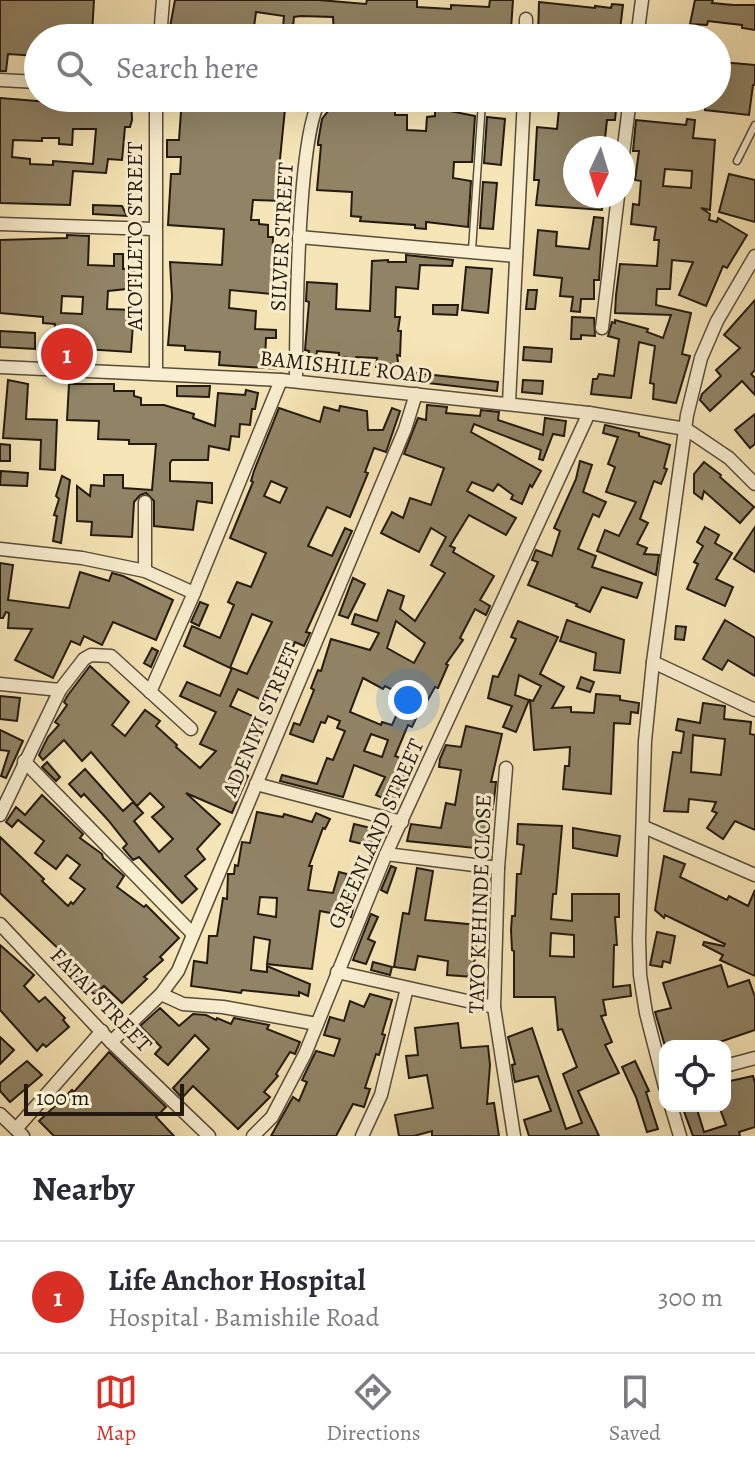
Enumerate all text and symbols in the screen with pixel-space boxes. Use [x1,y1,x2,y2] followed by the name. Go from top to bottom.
[24,24,731,112] search box
[52,46,96,90] icon: search
[116,48,259,88] text: Search here
[563,136,635,208] north arrow
[120,141,150,332] street label: ATOTILETO STREET
[263,162,301,312] street label: SILVER STREET
[41,324,93,384] pin: 1
[258,343,434,391] street label: BAMISHILE ROAD
[215,638,307,802] street label: ADENIYI STREET
[388,680,428,720] your location
[321,734,431,934] street label: GREENLAND STREET
[461,794,499,1014] street label: TAYO KEHINDE CLOSE
[43,941,159,1059] street label: FATAI STREET
[659,1040,731,1112] map controls
[659,1040,731,1112] button: locate
[24,1080,184,1116] scale bar
[36,1083,90,1113] text: 100 m
[32,1165,135,1212] text: Nearby
[108,1260,366,1300] text: Life Anchor Hospital
[53,1280,63,1315] text: 1
[658,1280,723,1315] text: 300 m
[108,1300,380,1335] text: Hospital · Bamishile Road
[94,1370,138,1448] tab: Map
[326,1370,421,1448] tab: Directions
[609,1370,661,1448] tab: Saved

